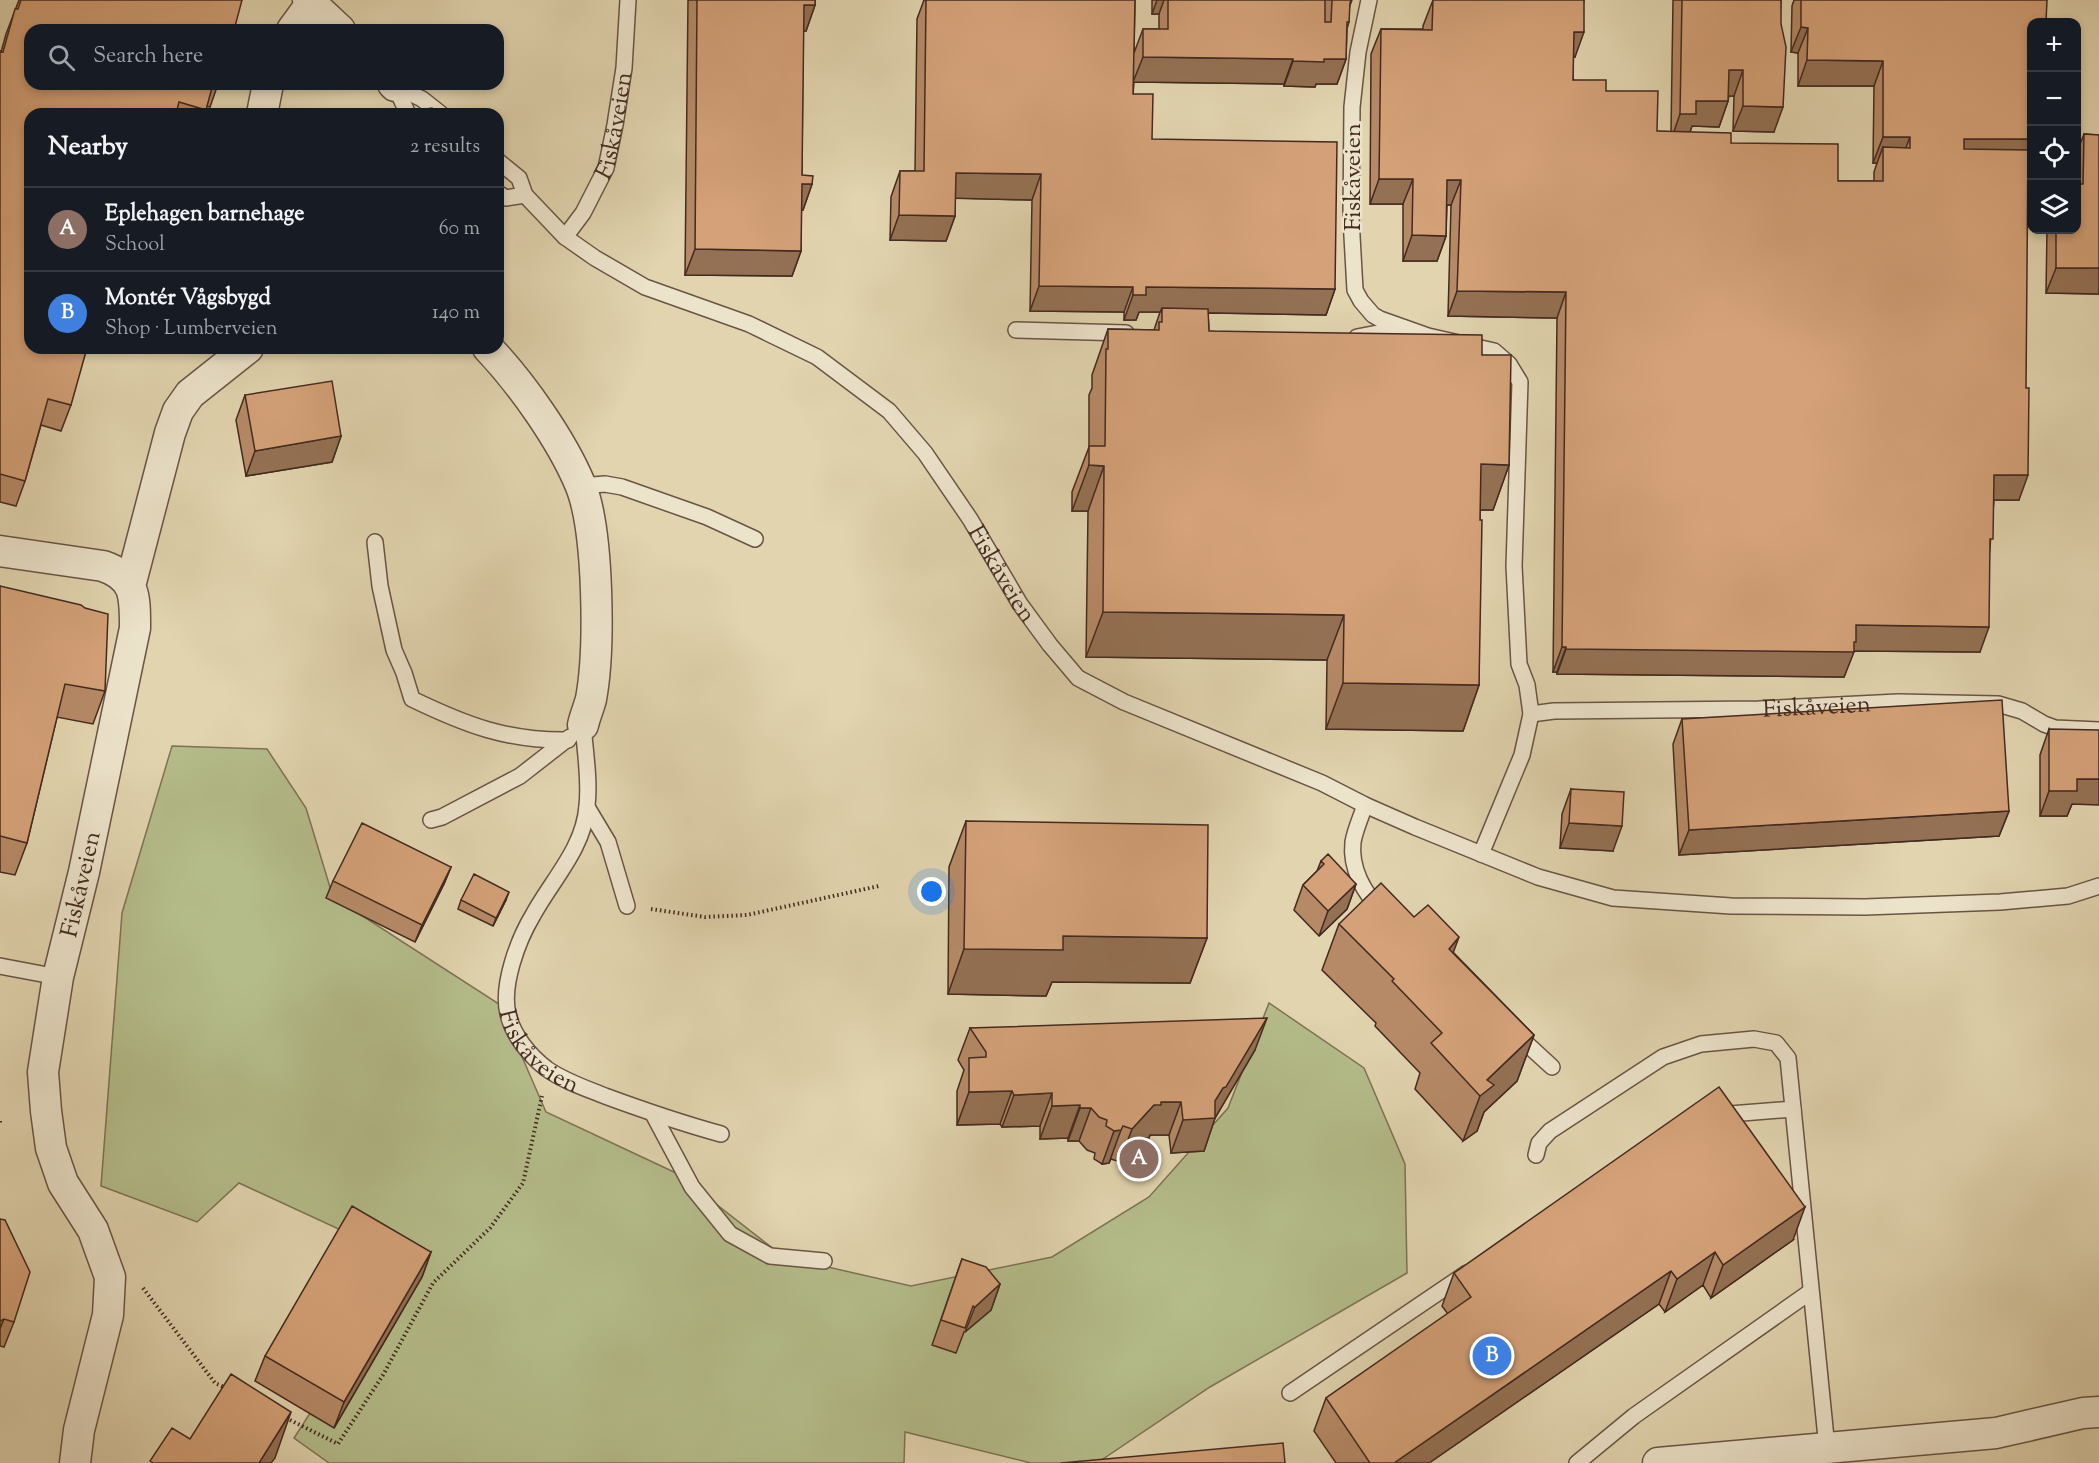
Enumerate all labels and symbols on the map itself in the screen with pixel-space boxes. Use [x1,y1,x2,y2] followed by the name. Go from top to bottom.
[588,70,642,186] street label: Fiskåveien
[1337,123,1371,231] street label: Fiskåveien
[958,519,1043,630] street label: Fiskåveien
[1762,688,1872,728] street label: Fiskåveien
[53,828,111,941] street label: Fiskåveien
[917,877,946,906] your location
[488,1006,584,1103] street label: Fiskåveien
[1120,1136,1158,1182] pin: A
[1472,1334,1512,1378] pin: B

